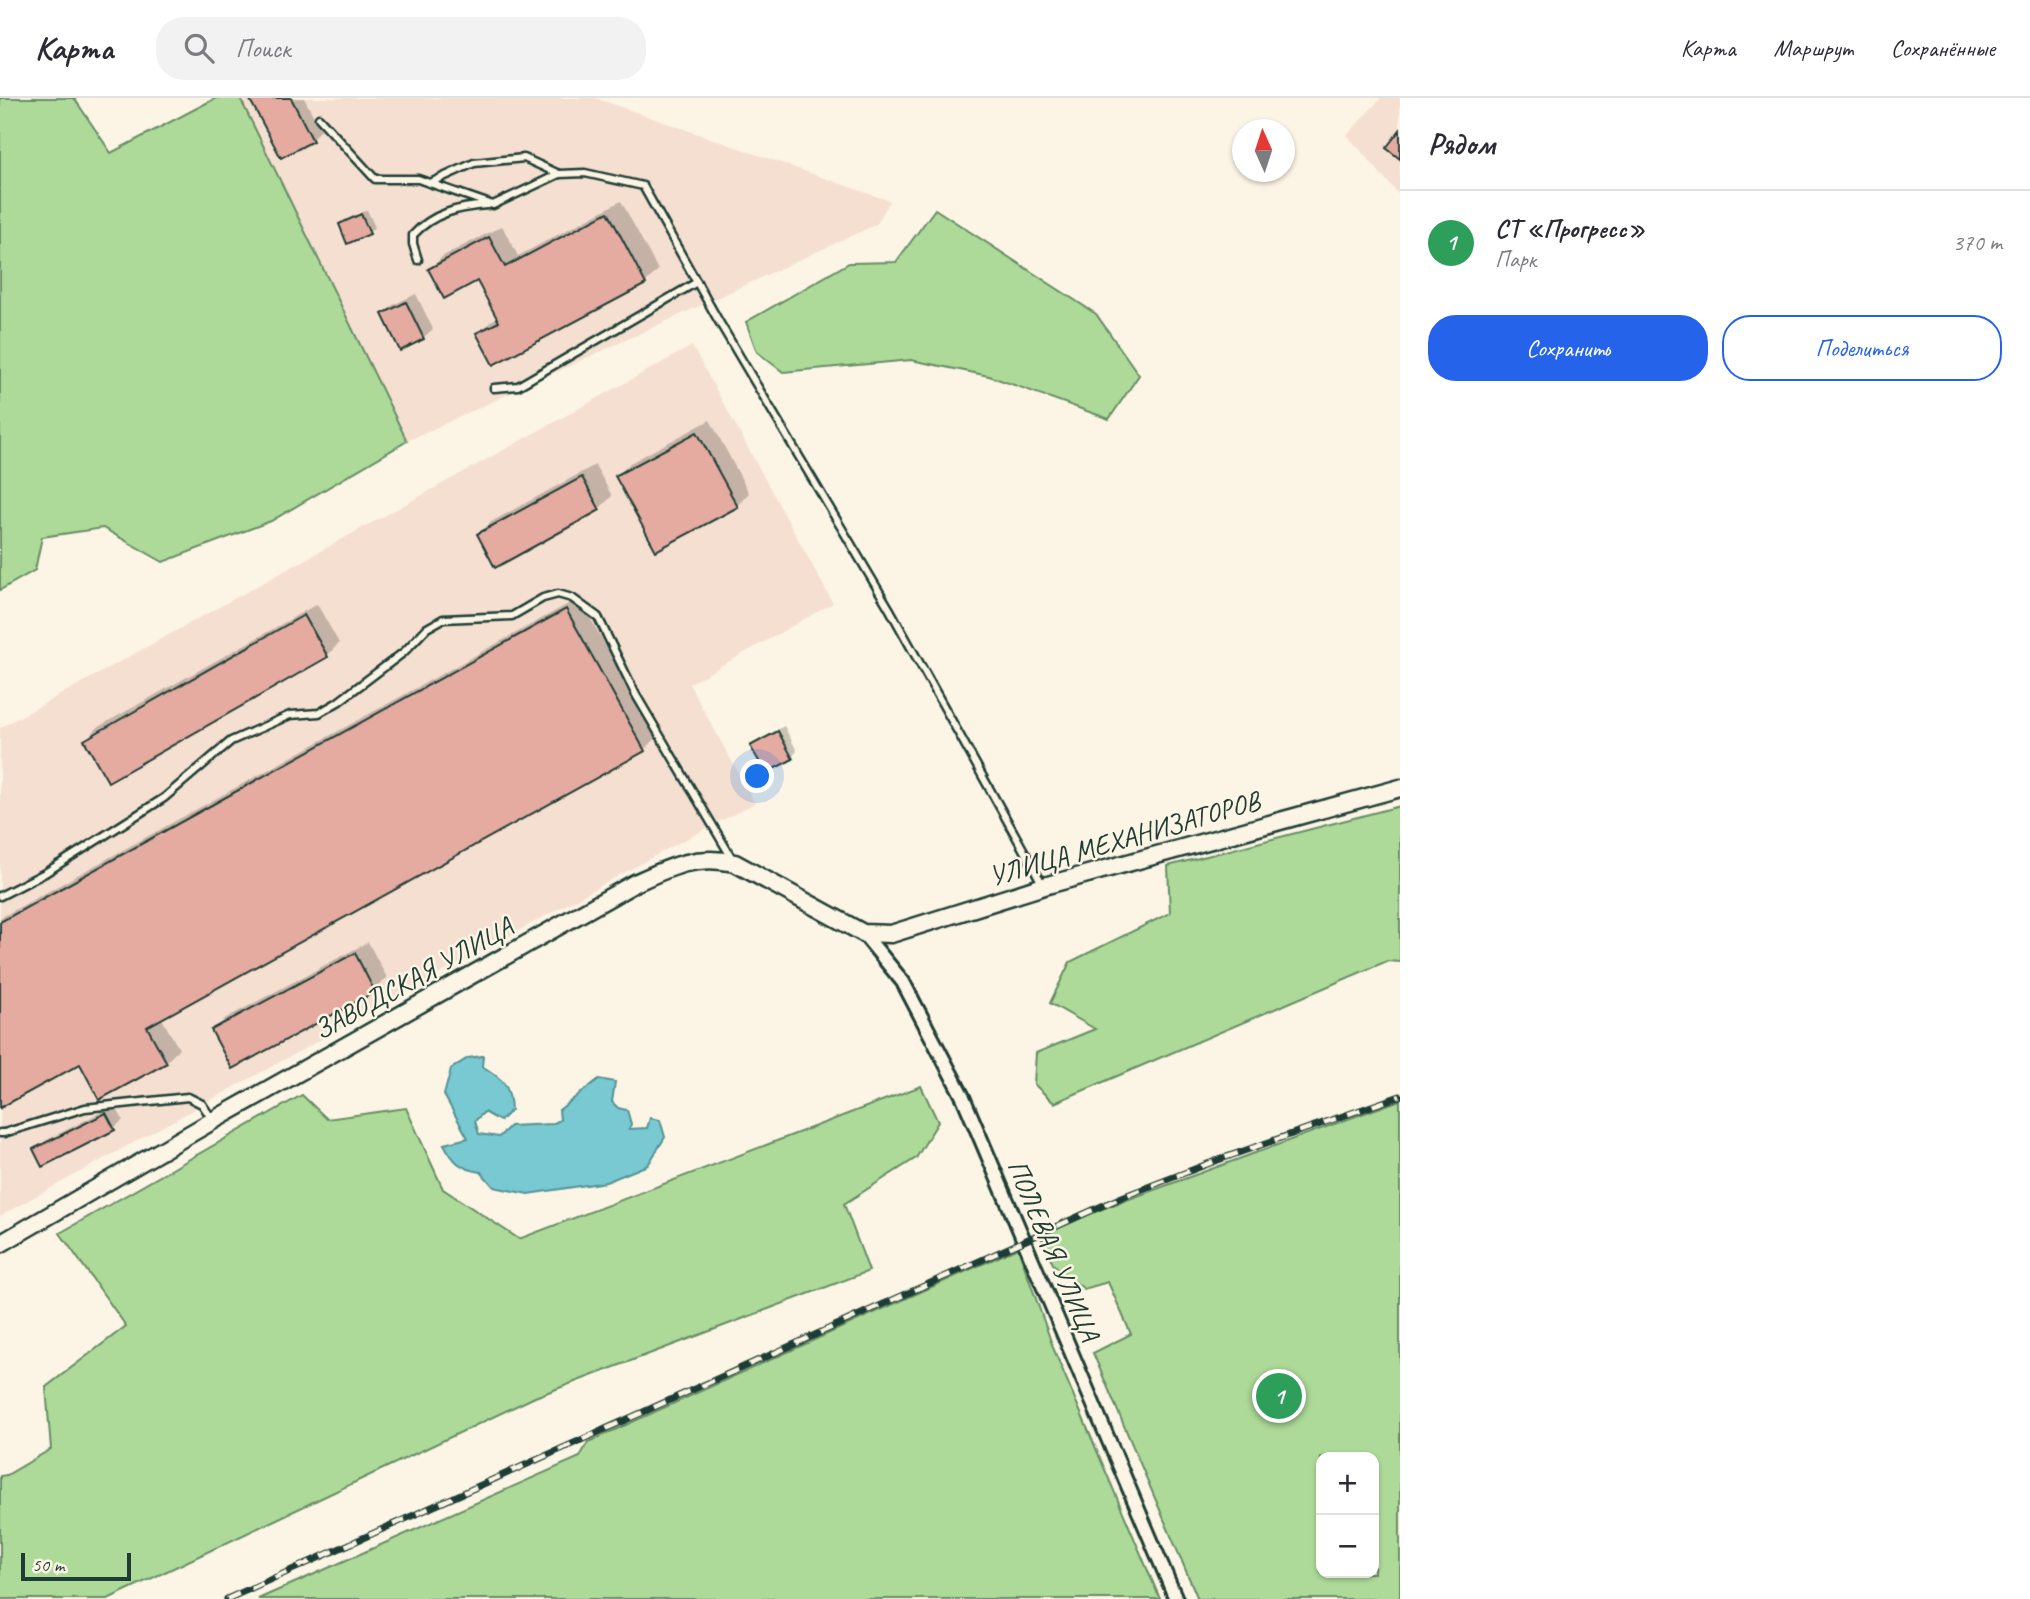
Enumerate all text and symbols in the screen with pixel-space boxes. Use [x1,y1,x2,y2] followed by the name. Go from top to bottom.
[156,17,646,80] search box
[35,27,114,69] text: Карта
[180,29,218,67] icon: search
[236,32,290,65] text: Поиск
[1681,33,1736,63] text: Карта
[1774,33,1853,63] text: Маршрут
[1891,33,1995,63] text: Сохранённые
[1232,119,1295,182] north arrow
[1428,125,1495,163] text: Рядом
[1495,212,1645,245] text: СТ «Прогресс»
[1446,228,1456,257] text: 1
[1953,228,2002,257] text: 370 m
[1495,245,1536,274] text: Парк
[1428,315,1708,381] button: Сохранить
[1722,315,2002,381] button: Поделиться
[740,759,774,793] your location
[985,782,1266,893] street label: УЛИЦА МЕХАНИЗАТОРОВ
[307,908,520,1047] street label: ЗАВОДСКАЯ УЛИЦА
[1000,1154,1109,1348] street label: ПОЛЕВАЯ УЛИЦА
[1256,1370,1302,1422] pin: 1
[1316,1452,1379,1578] map controls
[1316,1452,1379,1515] button: +
[1316,1515,1379,1578] button: −
[21,1550,131,1582] scale bar
[32,1553,64,1577] text: 50 m

